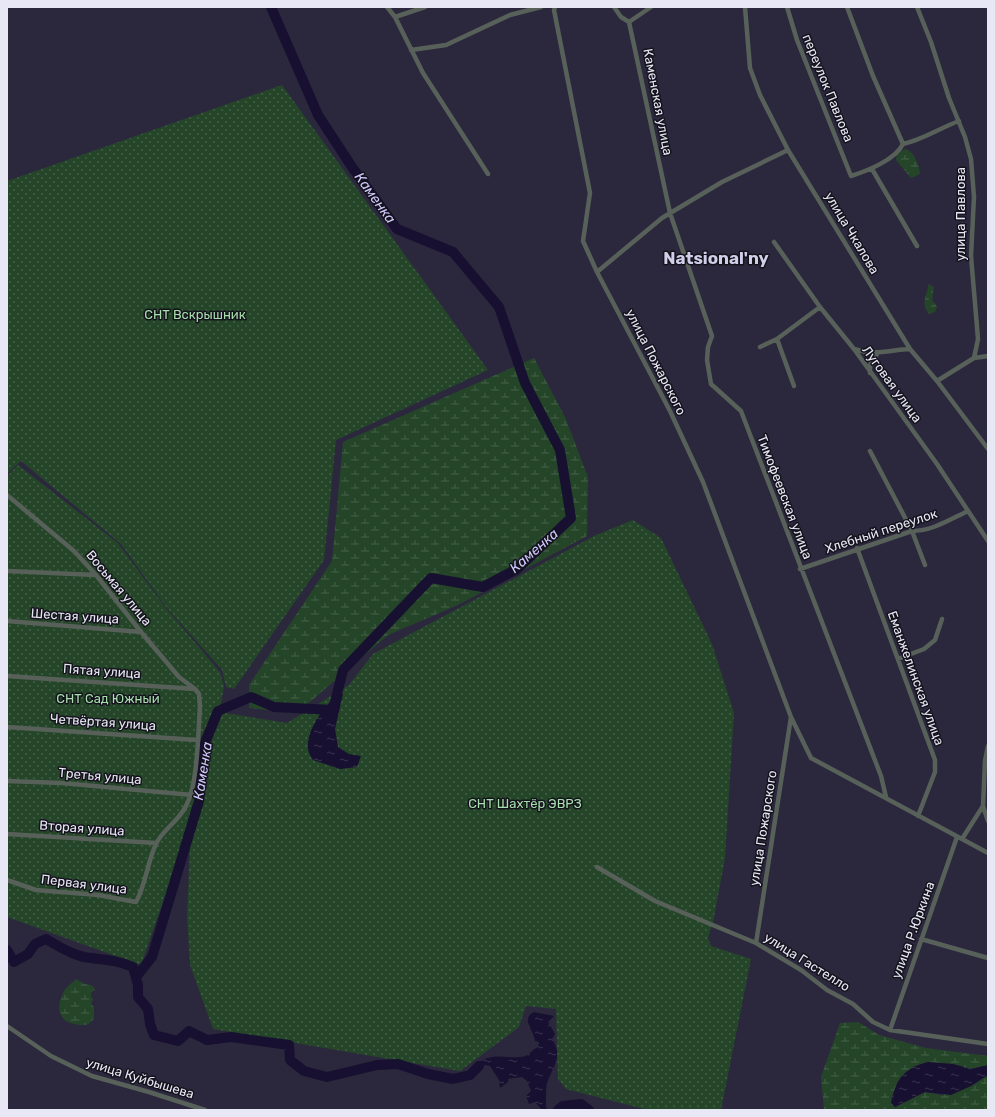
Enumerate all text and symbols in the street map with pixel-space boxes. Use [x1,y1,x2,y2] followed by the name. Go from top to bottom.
[800,32,856,144] street label: переулок Павлова
[640,47,676,157] street label: Каменская улица
[953,167,968,261] street label: улица Павлова
[351,169,399,227] water label: Каменка
[822,189,882,277] street label: улица Чкалова
[663,248,769,268] district label: Natsional'ny
[144,307,246,322] park label: СНТ Вскрышник
[623,307,689,417] street label: улица Пожарского
[859,343,925,425] street label: Луговая улица
[754,433,816,561] street label: Тимофеевская улица
[823,506,939,556] street label: Хлебный переулок
[506,525,562,577] water label: Каменка
[83,547,155,629] street label: Восьмая улица
[30,605,120,627] street label: Шестая улица
[885,609,947,747] street label: Еманжелинская улица
[63,661,141,681] street label: Пятая улица
[56,691,160,706] park label: СНТ Сад Южный
[49,711,157,733] street label: Четвёртая улица
[190,741,216,801] water label: Каменка
[58,765,142,787] street label: Третья улица
[746,769,780,887] street label: улица Пожарского
[468,796,582,811] park label: СНТ Шахтёр ЭВРЗ
[39,818,125,838] street label: Вторая улица
[40,871,128,897] street label: Первая улица
[888,879,938,981] street label: улица Р.Юркина
[761,930,853,994] street label: улица Гастелло
[84,1054,196,1102] street label: улица Куйбышева

